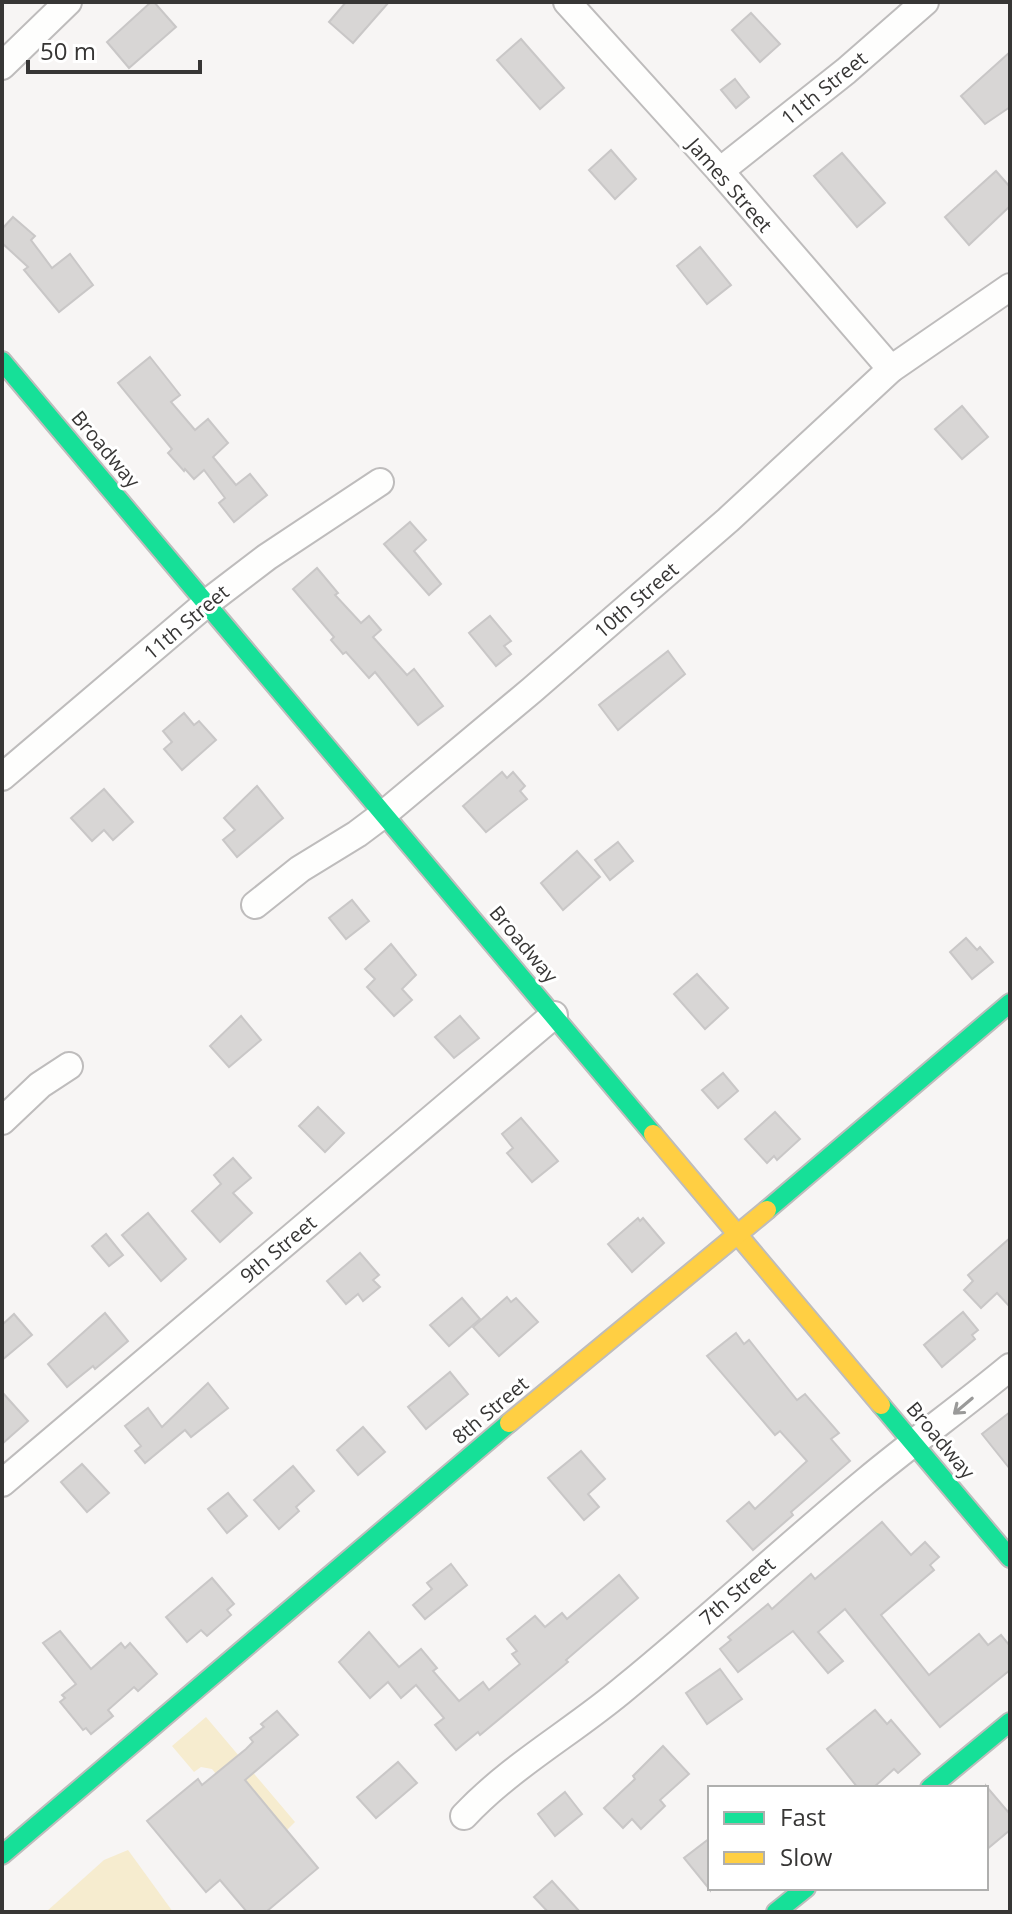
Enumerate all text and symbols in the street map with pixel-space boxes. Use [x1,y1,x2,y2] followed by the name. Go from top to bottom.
[28,24,200,74] scale bar
[40,34,96,67] text: 50 m
[775,45,873,131] street label: 11th Street
[680,131,779,238] street label: James Street
[66,405,147,494] street label: Broadway
[588,556,684,644] street label: 10th Street
[138,578,234,666] street label: 11th Street
[484,900,565,989] street label: Broadway
[234,1209,322,1289] street label: 9th Street
[446,1370,534,1450] street label: 8th Street
[901,1396,982,1485] street label: Broadway
[953,1397,974,1415] one-way arrow
[693,1551,781,1631] street label: 7th Street
[708,1786,988,1890] legend
[780,1800,826,1833] text: Fast
[780,1840,833,1873] text: Slow

